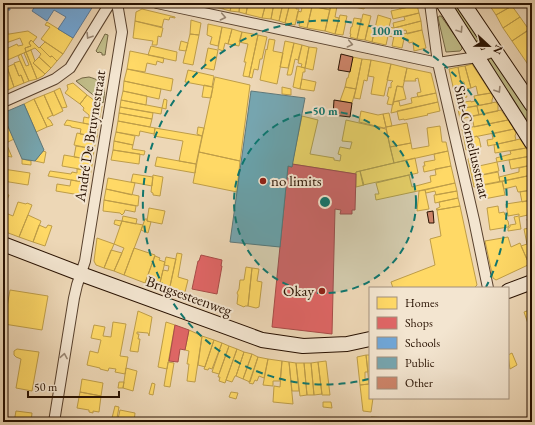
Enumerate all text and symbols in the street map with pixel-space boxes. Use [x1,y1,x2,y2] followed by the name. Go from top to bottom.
[219,12,226,20] one-way arrow
[371,23,403,39] text: 100 m
[455,26,463,33] one-way arrow
[469,26,509,66] north arrow
[87,32,94,39] one-way arrow
[347,39,353,47] one-way arrow
[490,43,506,57] text: N
[70,68,109,204] street label: André De Bruynestraat
[450,83,495,201] street label: Sint-Corneliusstraat
[493,86,501,93] one-way arrow
[312,103,338,119] text: 50 m
[271,171,322,190] place label: no limits
[258,176,268,186] marker: no limits
[318,195,332,209] centre of rings
[144,271,235,320] street label: Brugsesteenweg
[283,281,314,300] place label: Okay
[317,286,327,296] marker: Okay
[369,287,509,399] legend
[405,295,439,311] text: Homes
[405,315,433,331] text: Shops
[405,335,440,351] text: Schools
[60,353,68,359] one-way arrow
[405,355,435,371] text: Public
[28,373,119,399] scale bar
[405,375,433,391] text: Other
[34,379,58,395] text: 50 m

